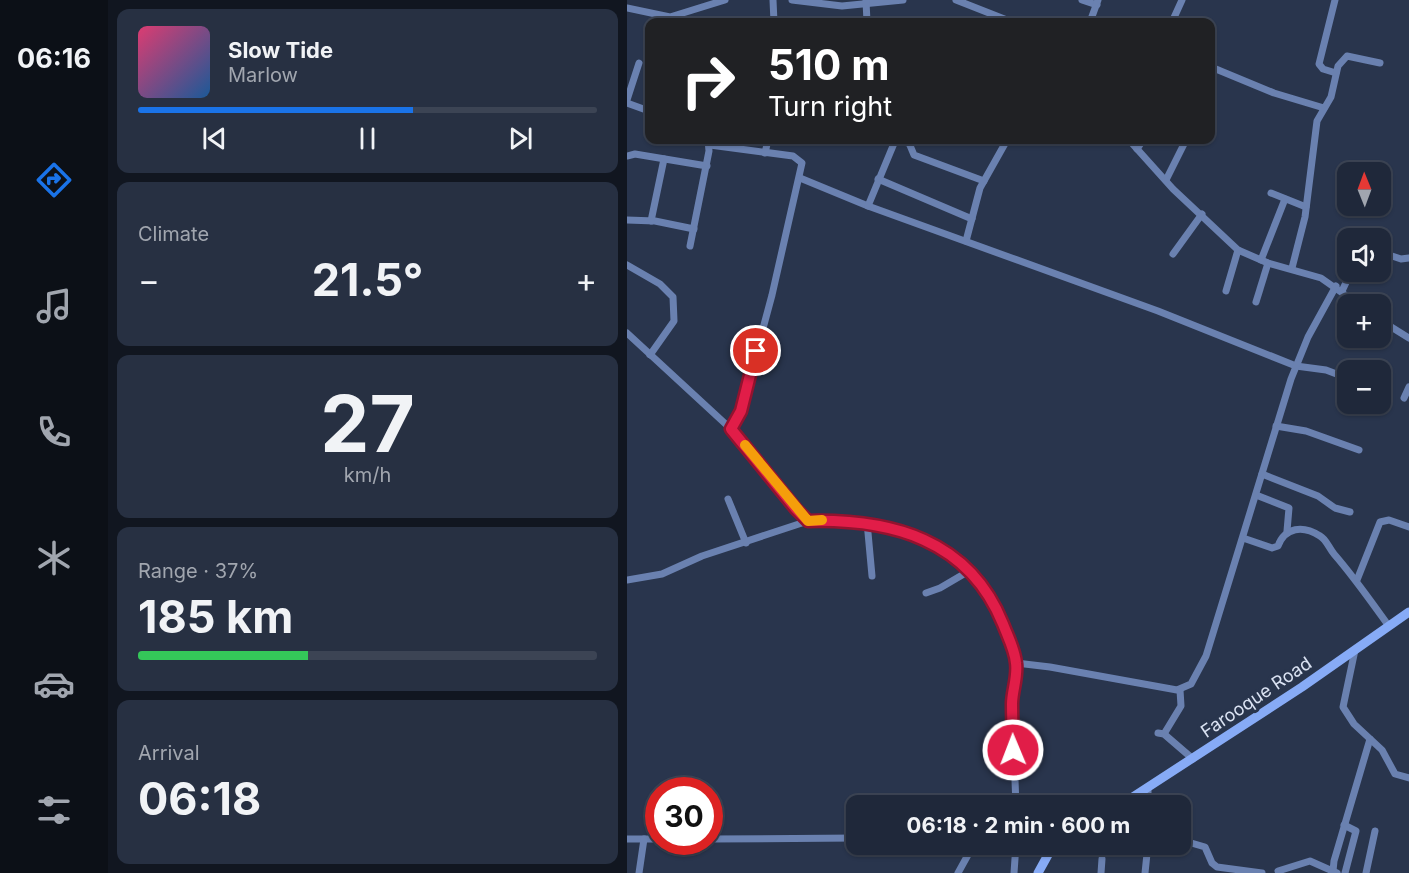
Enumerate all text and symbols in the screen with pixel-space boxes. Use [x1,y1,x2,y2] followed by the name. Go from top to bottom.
[228,37,333,63] text: Slow Tide
[768,39,890,90] text: 510 m
[17,42,91,75] text: 06:16
[669,42,747,120] icon: right
[228,63,298,87] text: Marlow
[768,90,892,123] text: Turn right
[198,122,231,155] icon: previous
[351,122,384,155] icon: pause
[504,122,537,155] icon: next
[33,159,75,201] icon: directions
[1337,162,1391,216] north arrow
[1337,162,1391,414] map controls
[138,222,209,246] text: Climate
[1337,228,1391,282] button: sound
[312,252,423,307] text: 21.5°
[138,260,160,300] text: −
[575,260,597,300] text: +
[33,285,75,327] icon: music
[1337,294,1391,348] button: +
[730,325,781,376] pin
[739,334,772,367] icon: arrive
[1337,360,1391,414] button: −
[320,376,415,471] text: 27
[33,411,75,453] icon: phone
[344,463,391,487] text: km/h
[33,537,75,579] icon: climate
[138,559,258,583] text: Range · 37%
[138,589,293,644] text: 185 km
[1197,652,1315,742] street label: Farooque Road
[33,663,75,705] icon: car
[981,718,1045,782] position arrow
[138,741,200,765] text: Arrival
[138,771,261,826] text: 06:18
[645,777,723,855] speed limit sign: 30
[33,789,75,831] icon: filters
[907,812,1130,838] text: 06:18 · 2 min · 600 m

